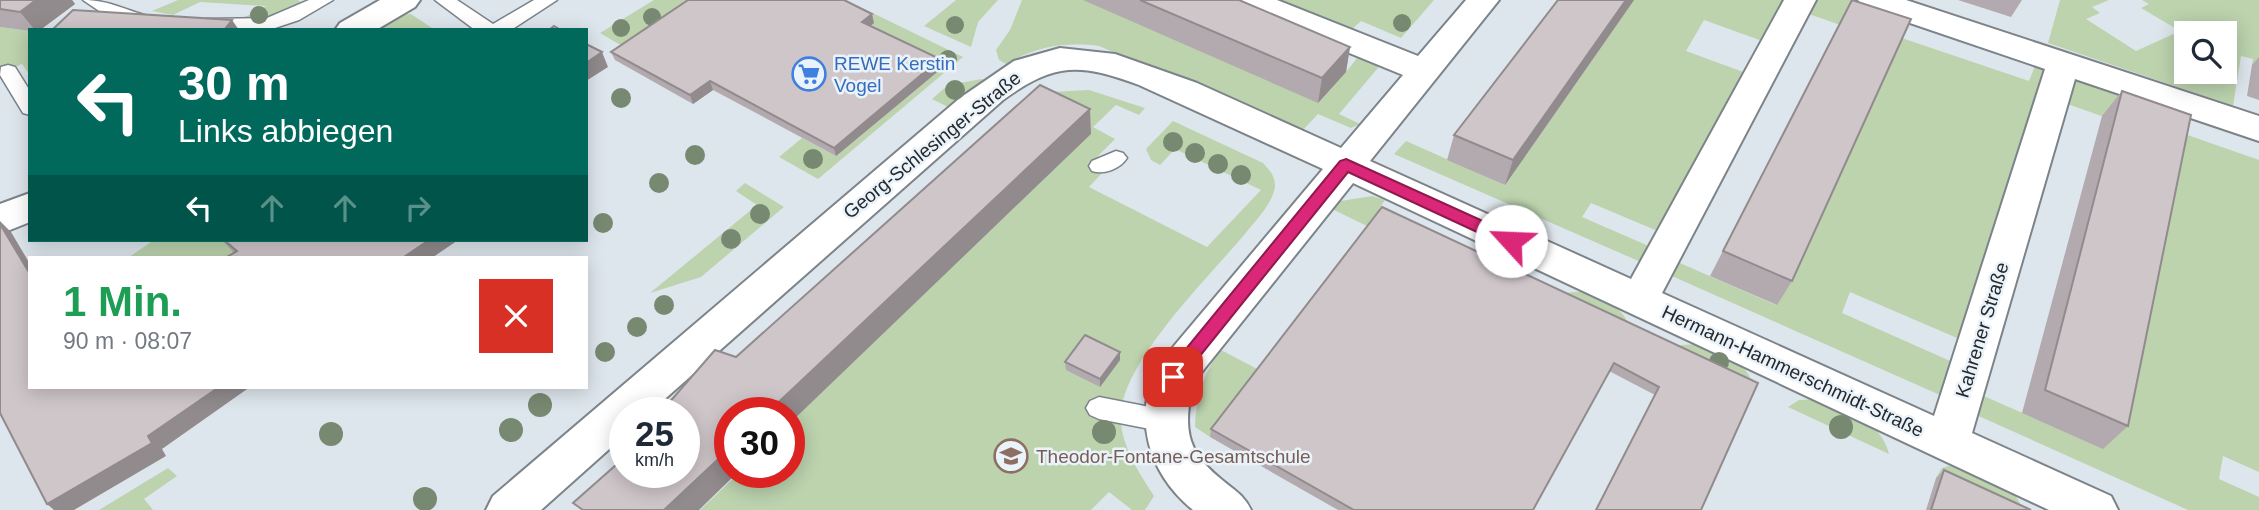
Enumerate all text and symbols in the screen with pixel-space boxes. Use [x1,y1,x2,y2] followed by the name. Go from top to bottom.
[2174,21,2237,84] map controls
[2174,21,2237,84] button: search
[834,53,955,96] place label: REWE Kerstin Vogel
[790,55,828,93] supermarket icon: REWE Kerstin Vogel
[63,56,154,147] icon: left
[178,56,290,110] text: 30 m
[839,67,1025,223] street label: Georg-Schlesinger-Straße
[178,113,393,149] text: Links abbiegen
[180,189,218,227] icon: left
[253,189,291,227] icon: ahead
[326,189,364,227] icon: ahead
[399,189,437,227] icon: right
[1474,204,1548,278] position arrow
[1951,260,2013,400] street label: Kahrener Straße
[63,278,182,325] text: 1 Min.
[479,279,553,353] button: close
[1659,301,1927,441] street label: Hermann-Hammerschmidt-Straße
[63,328,192,354] text: 90 m · 08:07
[1143,347,1203,407] pin
[1154,358,1192,396] icon: arrive
[714,397,805,488] speed limit sign: 30
[635,414,674,453] text: 25
[992,437,1030,475] school or university icon: Theodor-Fontane-Gesamtschule
[1036,446,1311,467] place label: Theodor-Fontane-Gesamtschule
[635,450,674,470] text: km/h

